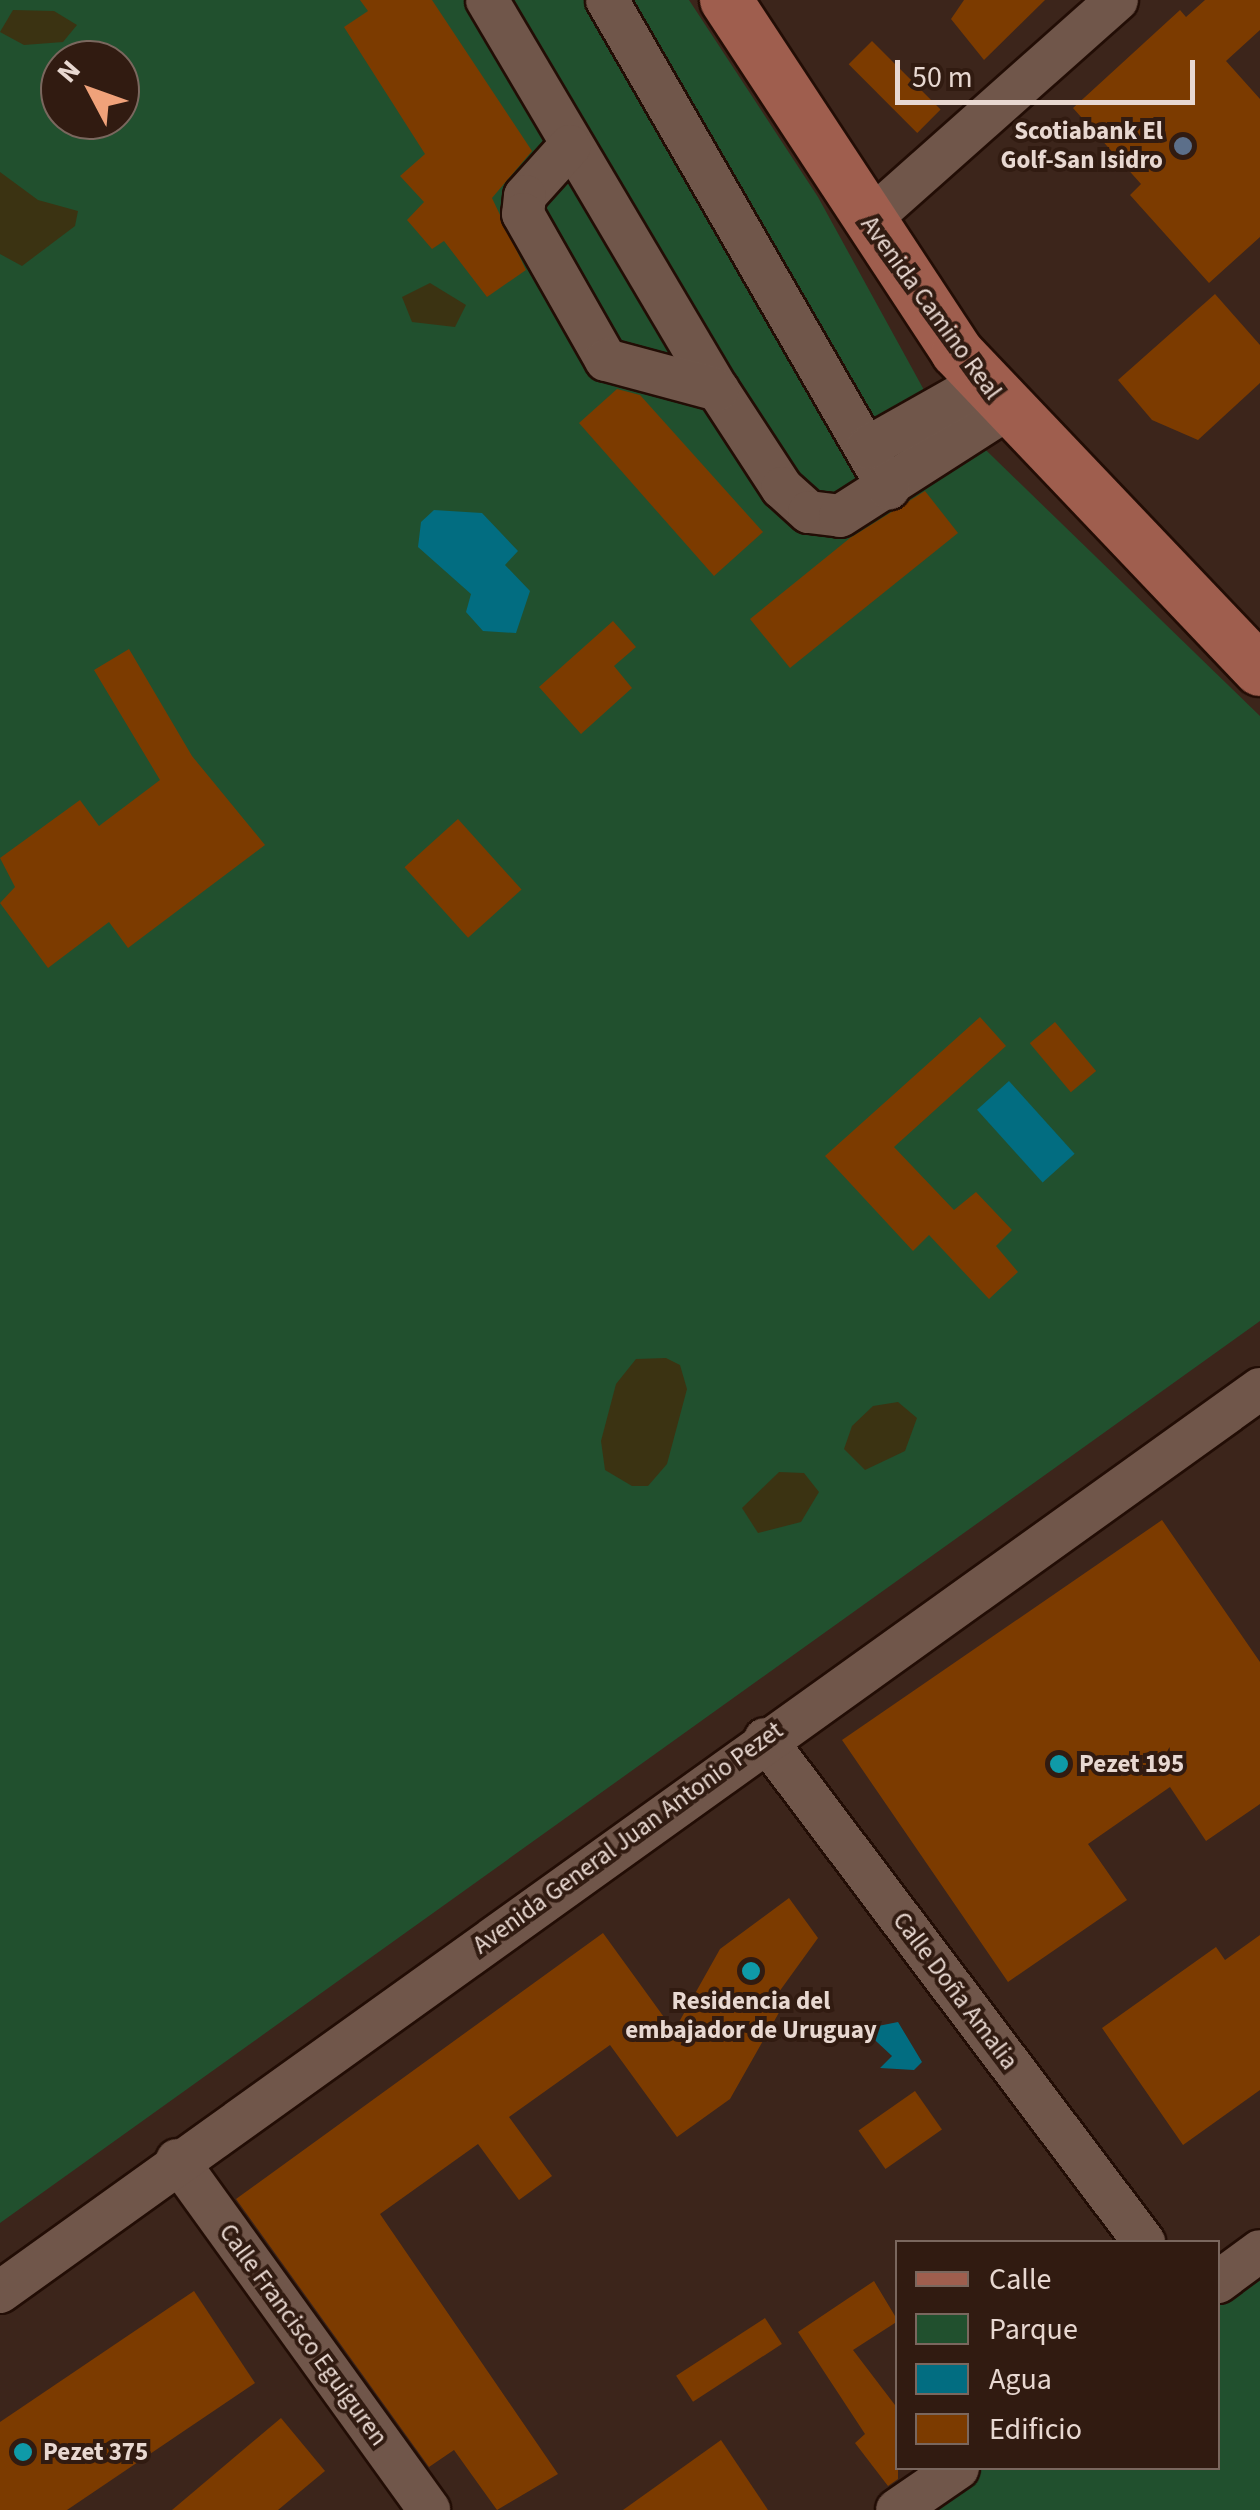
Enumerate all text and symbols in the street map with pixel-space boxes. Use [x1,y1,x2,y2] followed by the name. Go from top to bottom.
[40,40,140,140] north arrow
[900,40,1200,102] scale bar
[48,51,90,92] text: N
[912,56,973,99] text: 50 m
[1001,117,1163,176] place label: Scotiabank El Golf-San Isidro
[1172,135,1194,157] marker: Scotiabank El Golf-San Isidro
[854,210,1008,406] street label: Avenida Camino Real
[467,1715,789,1961] street label: Avenida General Juan Antonio Pezet
[1079,1749,1184,1779] place label: Pezet 195
[1048,1753,1070,1775] marker: Pezet 195
[886,1906,1024,2076] street label: Calle Doña Amalia
[740,1960,762,1982] marker: Residencia del embajador de Uruguay
[625,1987,877,2046] place label: Residencia del embajador de Uruguay
[212,2218,394,2452] street label: Calle Francisco Eguiguren
[895,2240,1220,2470] legend
[989,2258,1051,2301] text: Calle
[989,2308,1078,2351] text: Parque
[989,2358,1052,2401] text: Agua
[989,2408,1082,2451] text: Edificio
[43,2437,148,2467] place label: Pezet 375
[12,2441,34,2463] marker: Pezet 375

